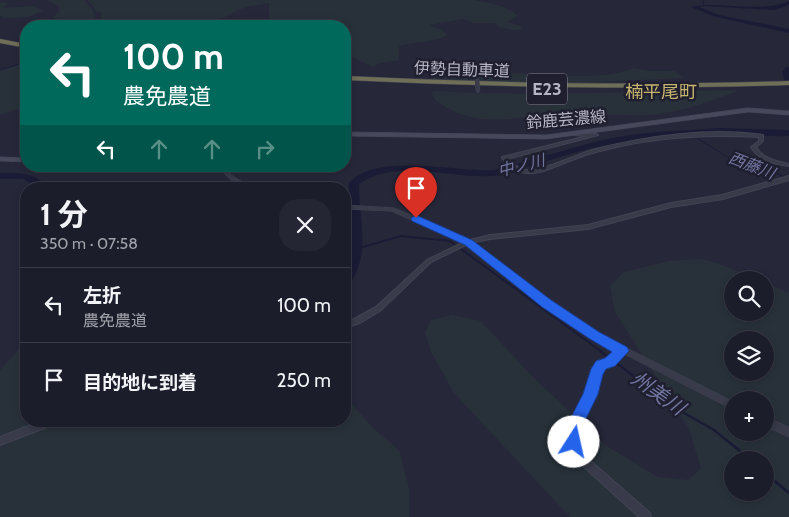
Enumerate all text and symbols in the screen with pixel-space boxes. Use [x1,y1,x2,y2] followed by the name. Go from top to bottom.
[123,35,224,78] text: 100 m
[40,40,105,105] icon: left
[414,58,510,81] street label: 伊勢自動車道
[527,74,567,105] road number: E23
[625,81,697,103] district label: 楠平尾町
[123,83,211,110] text: 農免農道
[525,107,607,132] street label: 鈴鹿芸濃線
[92,135,120,163] icon: left
[145,135,173,163] icon: ahead
[198,135,226,163] icon: ahead
[251,135,279,163] icon: right
[726,148,779,184] water label: 西藤川
[496,150,549,181] water label: 中ノ川
[395,167,437,218] pin
[402,174,430,202] icon: arrive
[40,196,88,233] text: 1 分
[279,199,331,251] button: close
[40,234,138,253] text: 350 m · 07:58
[724,271,774,501] map controls
[724,271,774,321] button: search
[83,284,121,307] text: 左折
[40,291,68,319] icon: left
[277,294,331,317] text: 100 m
[83,311,147,330] text: 農免農道
[724,331,774,381] button: layers
[40,366,68,394] icon: arrive
[627,366,691,421] water label: 州美川
[277,369,331,392] text: 250 m
[83,371,197,394] text: 目的地に到着
[724,391,774,441] button: +
[547,415,599,467] position arrow
[724,451,774,501] button: −

